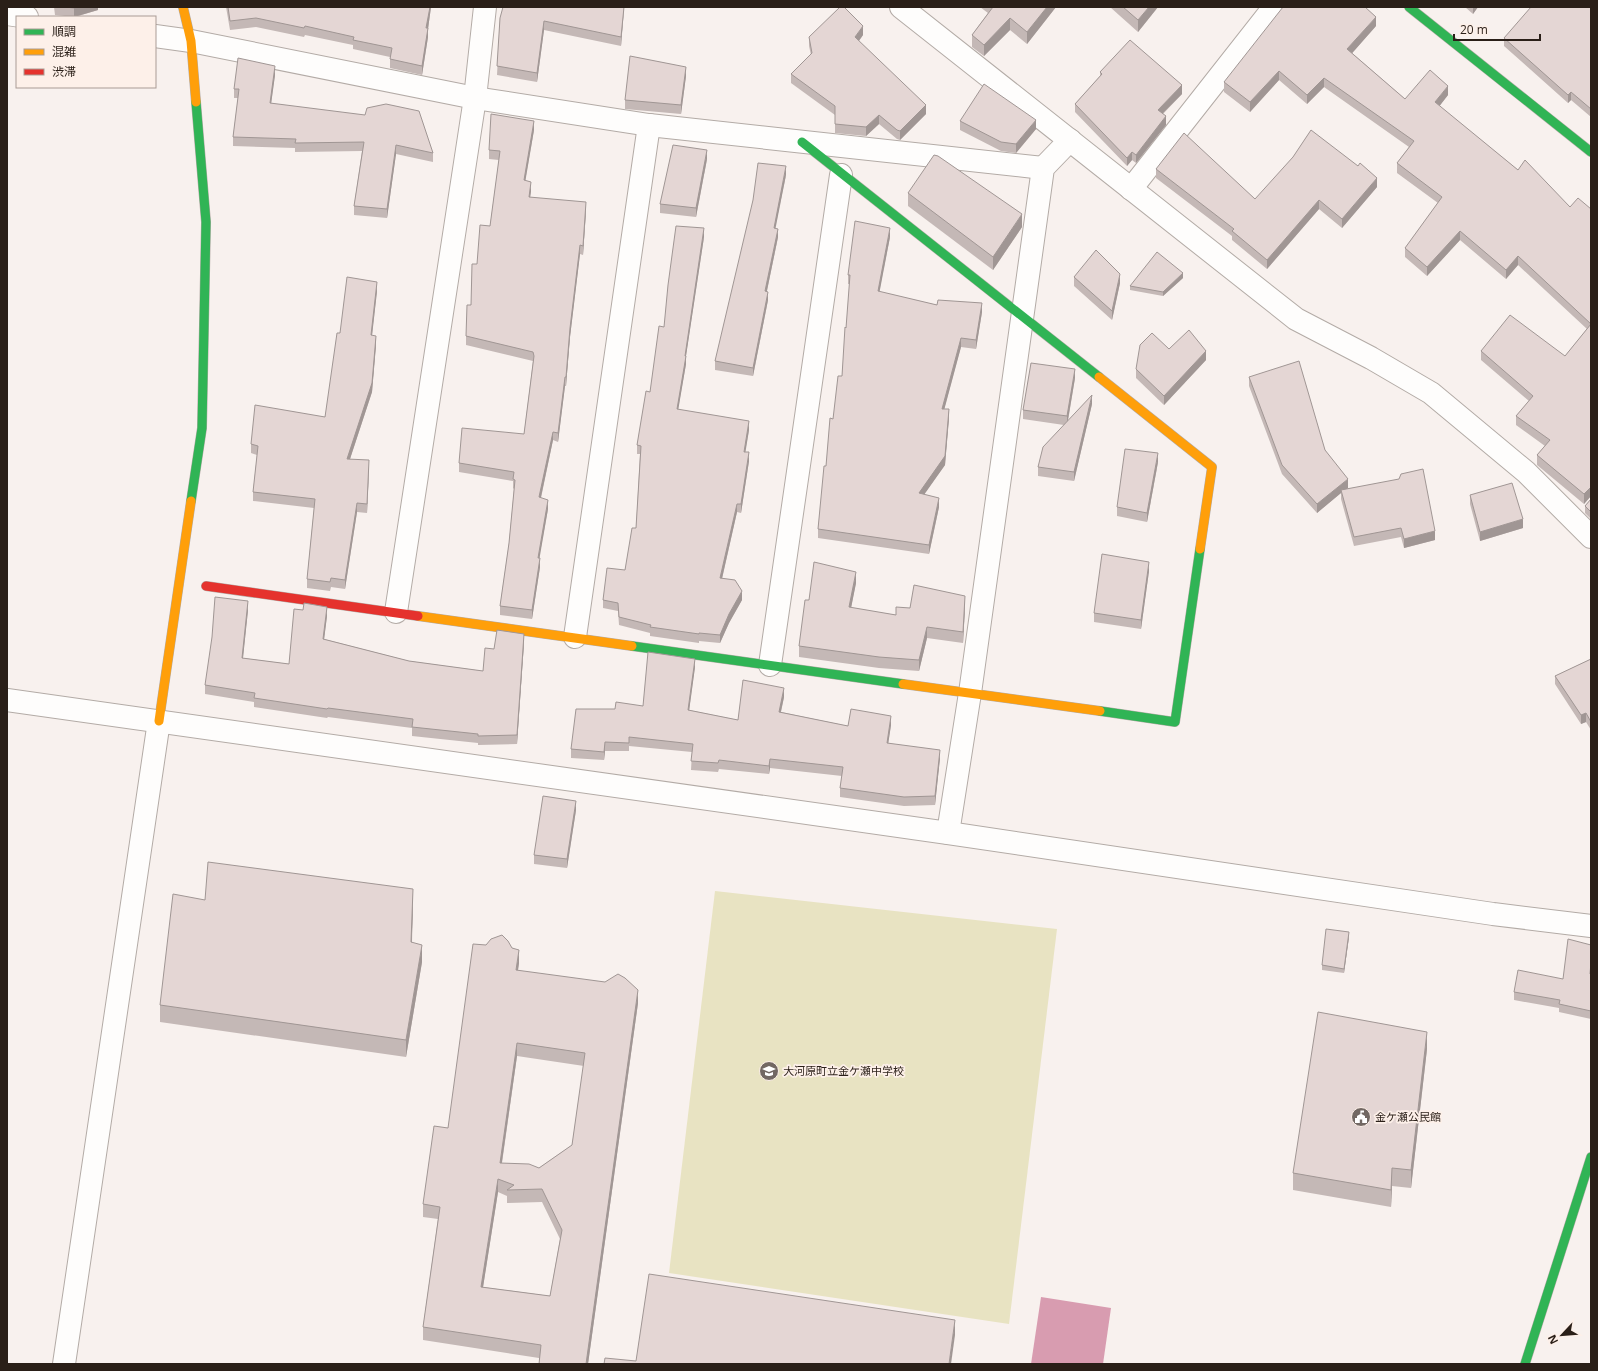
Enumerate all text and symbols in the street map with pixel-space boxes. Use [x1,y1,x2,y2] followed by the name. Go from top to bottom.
[16,16,156,88] legend
[1454,16,1540,42] scale bar
[1460,21,1488,38] text: 20 m
[52,23,76,40] text: 順調
[52,43,76,60] text: 混雑
[52,63,76,80] text: 渋滞
[758,1060,780,1082] school or university icon: 大河原町立金ケ瀬中学校
[783,1063,904,1078] place label: 大河原町立金ケ瀬中学校
[1350,1106,1372,1128] public building icon: 金ケ瀬公民館
[1375,1109,1441,1124] place label: 金ケ瀬公民館
[1542,1315,1582,1355] north arrow
[1544,1332,1561,1347] text: N

